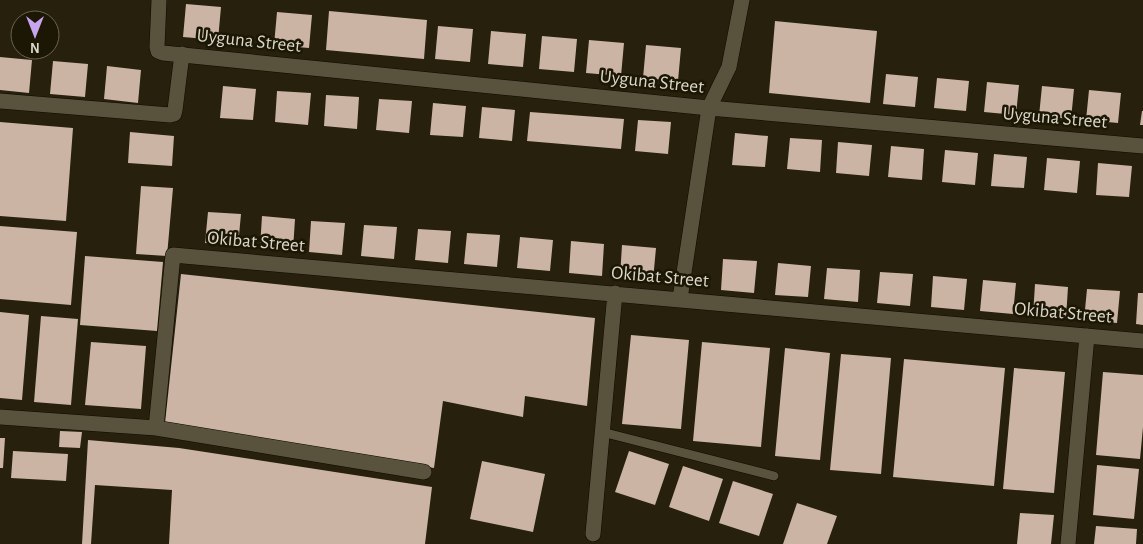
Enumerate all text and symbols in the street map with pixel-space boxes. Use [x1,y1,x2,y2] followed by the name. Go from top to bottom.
[10,10,60,60] north arrow
[196,26,302,56] street label: Uyguna Street
[30,40,40,54] text: N
[599,67,705,97] street label: Uyguna Street
[1002,104,1108,132] street label: Uyguna Street
[206,228,306,256] street label: Okibat Street
[610,263,710,291] street label: Okibat Street
[1013,299,1113,327] street label: Okibat Street

